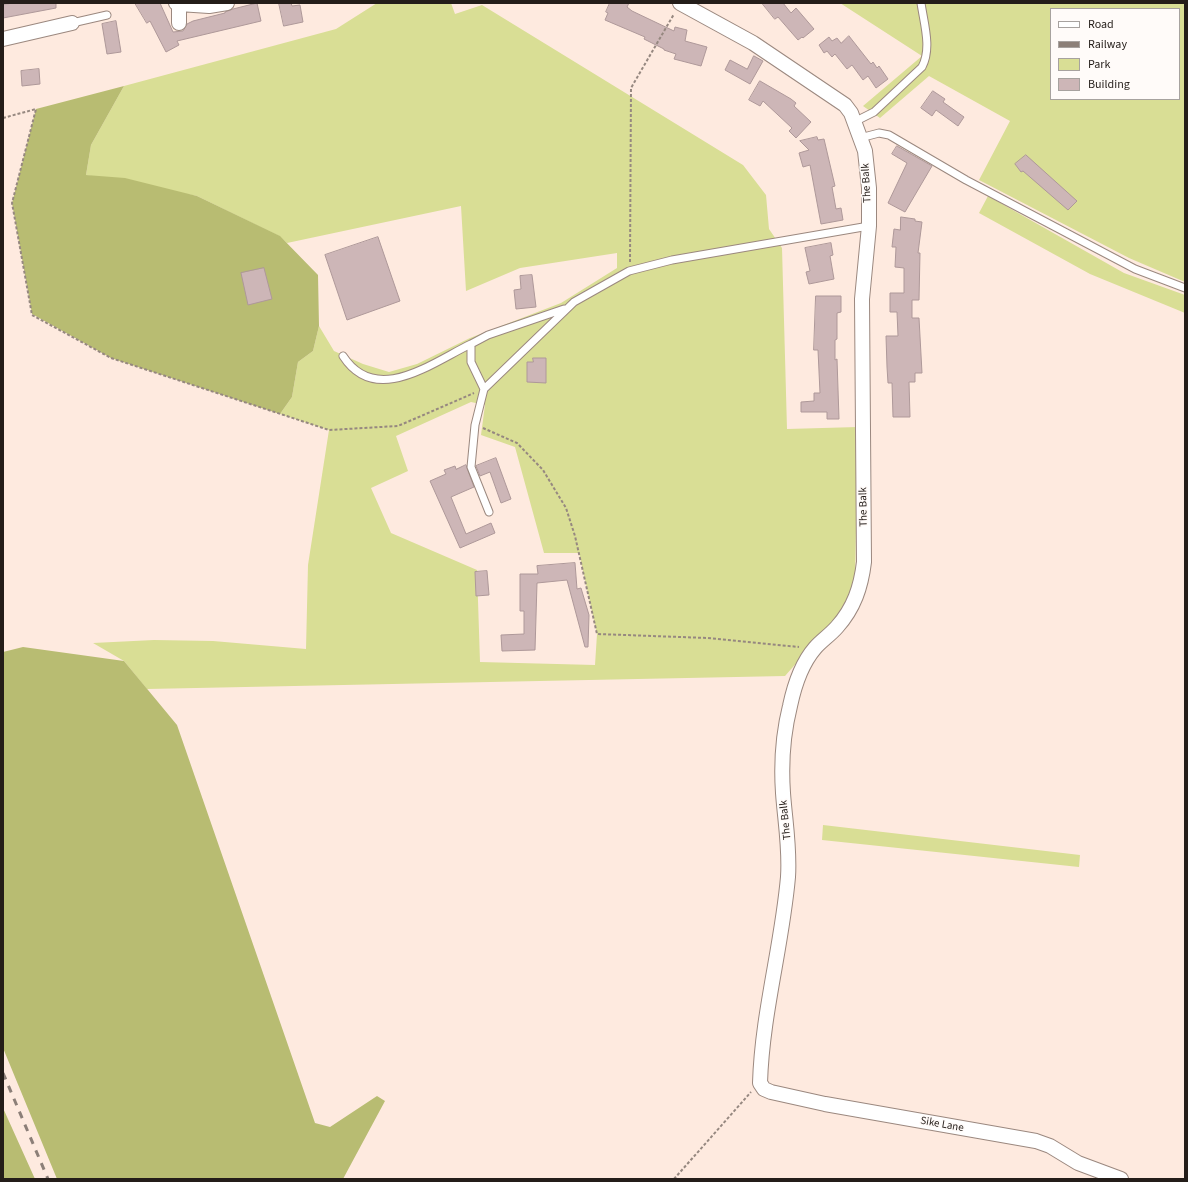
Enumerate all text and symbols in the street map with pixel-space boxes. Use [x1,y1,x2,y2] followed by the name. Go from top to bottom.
[1050,8,1180,100] legend
[1088,16,1114,33] text: Road
[1088,36,1127,53] text: Railway
[1088,56,1110,73] text: Park
[1088,76,1130,93] text: Building
[859,163,875,203] street label: The Balk
[857,487,871,527] street label: The Balk
[777,800,795,840] street label: The Balk
[919,1115,965,1135] street label: Sike Lane

